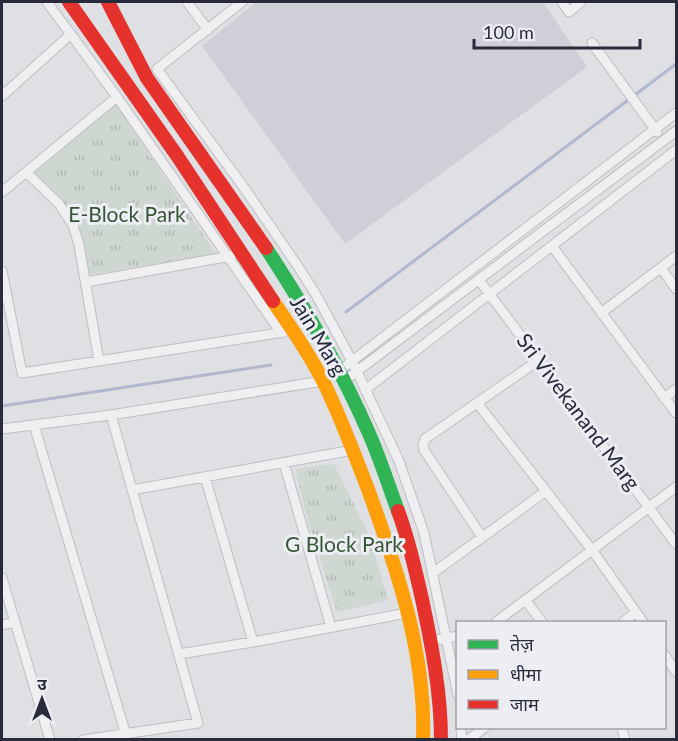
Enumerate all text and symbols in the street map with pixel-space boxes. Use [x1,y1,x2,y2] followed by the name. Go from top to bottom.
[474,12,640,50] scale bar
[483,21,534,43] text: 100 m
[68,201,186,226] park label: E-Block Park
[286,291,353,380] street label: Jain Marg
[512,328,646,494] street label: Sri Vivekanand Marg
[285,531,403,556] park label: G Block Park
[456,621,666,729] legend
[510,633,534,655] text: तेज़
[510,663,541,685] text: धीमा
[12,669,72,729] north arrow
[37,674,47,693] text: उ
[510,693,540,715] text: जाम

